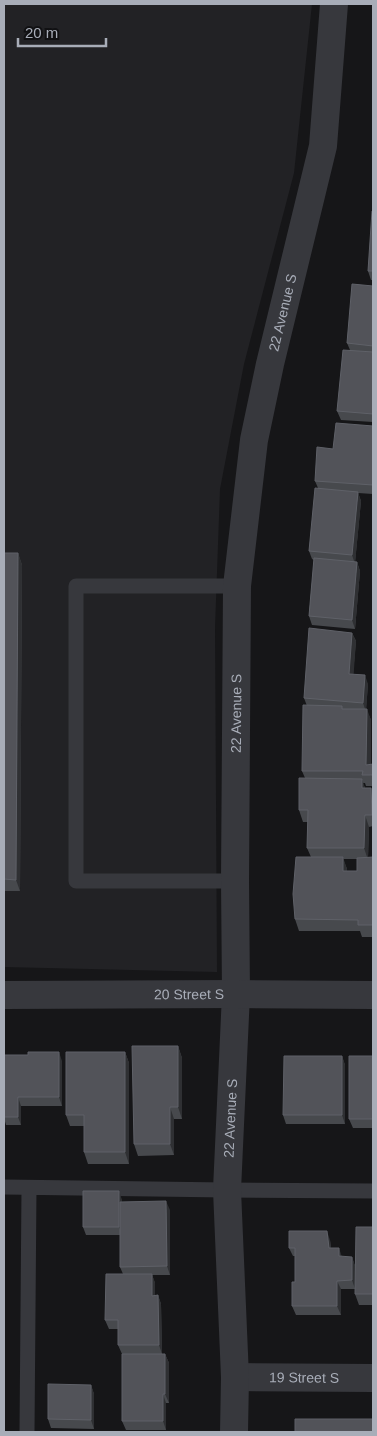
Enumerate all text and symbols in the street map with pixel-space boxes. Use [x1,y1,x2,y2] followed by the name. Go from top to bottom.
[18,15,105,47] scale bar
[25,24,58,41] text: 20 m
[265,272,300,353] street label: 22 Avenue S
[228,674,244,753] street label: 22 Avenue S
[154,986,224,1002] street label: 20 Street S
[220,1078,240,1158] street label: 22 Avenue S
[269,1369,339,1386] street label: 19 Street S

